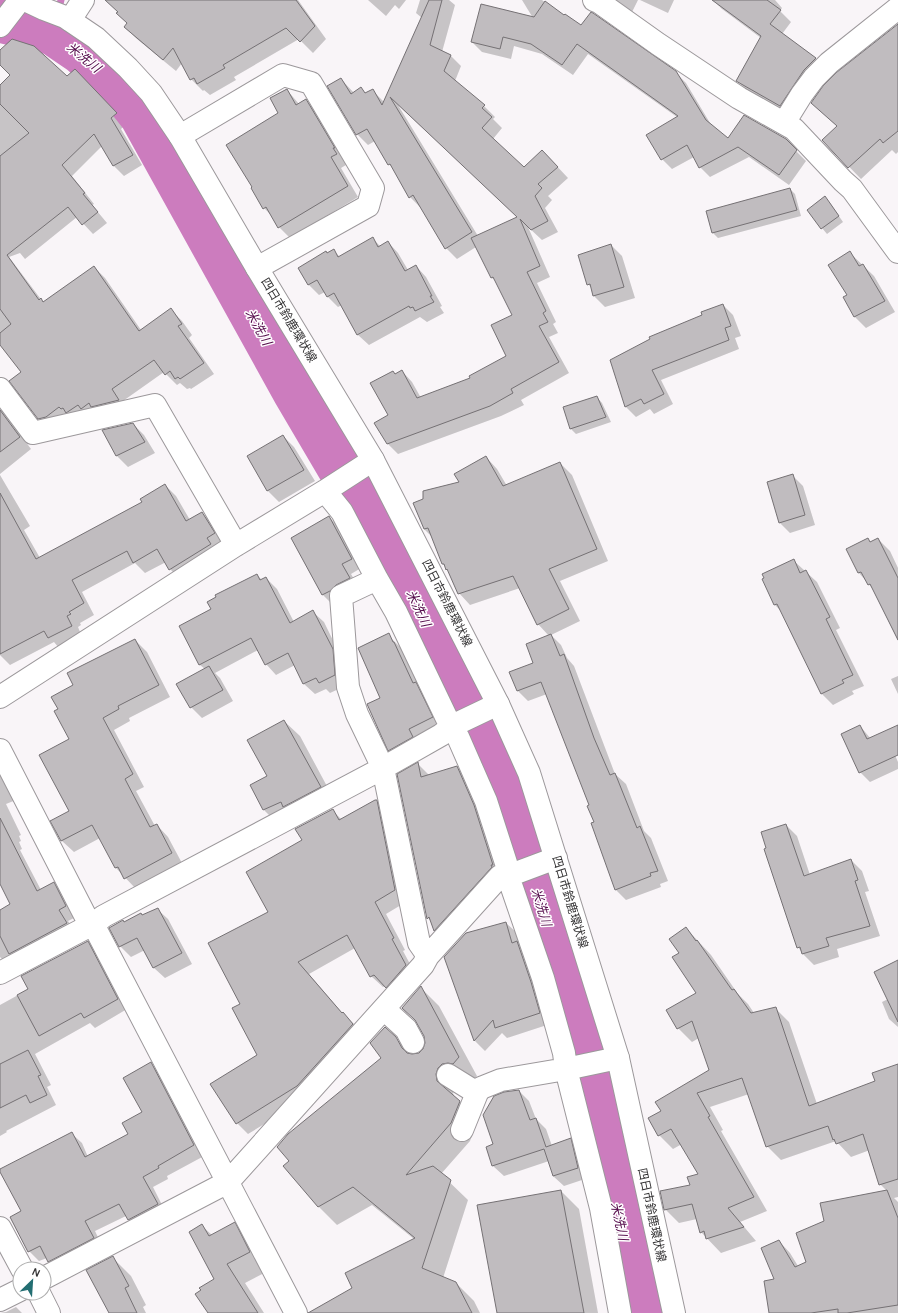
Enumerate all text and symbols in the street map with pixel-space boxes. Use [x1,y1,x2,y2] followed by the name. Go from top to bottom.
[64,39,105,77] water label: 米洗川
[258,275,320,365] street label: 四日市鈴鹿環状線
[243,307,276,350] water label: 米洗川
[419,557,475,649] street label: 四日市鈴鹿環状線
[404,587,434,631] water label: 米洗川
[549,854,591,950] street label: 四日市鈴鹿環状線
[529,886,555,930] water label: 米洗川
[635,1167,669,1263] street label: 四日市鈴鹿環状線
[608,1200,631,1244] water label: 米洗川
[12,1261,52,1301] north arrow
[30,1265,42,1280] text: N

